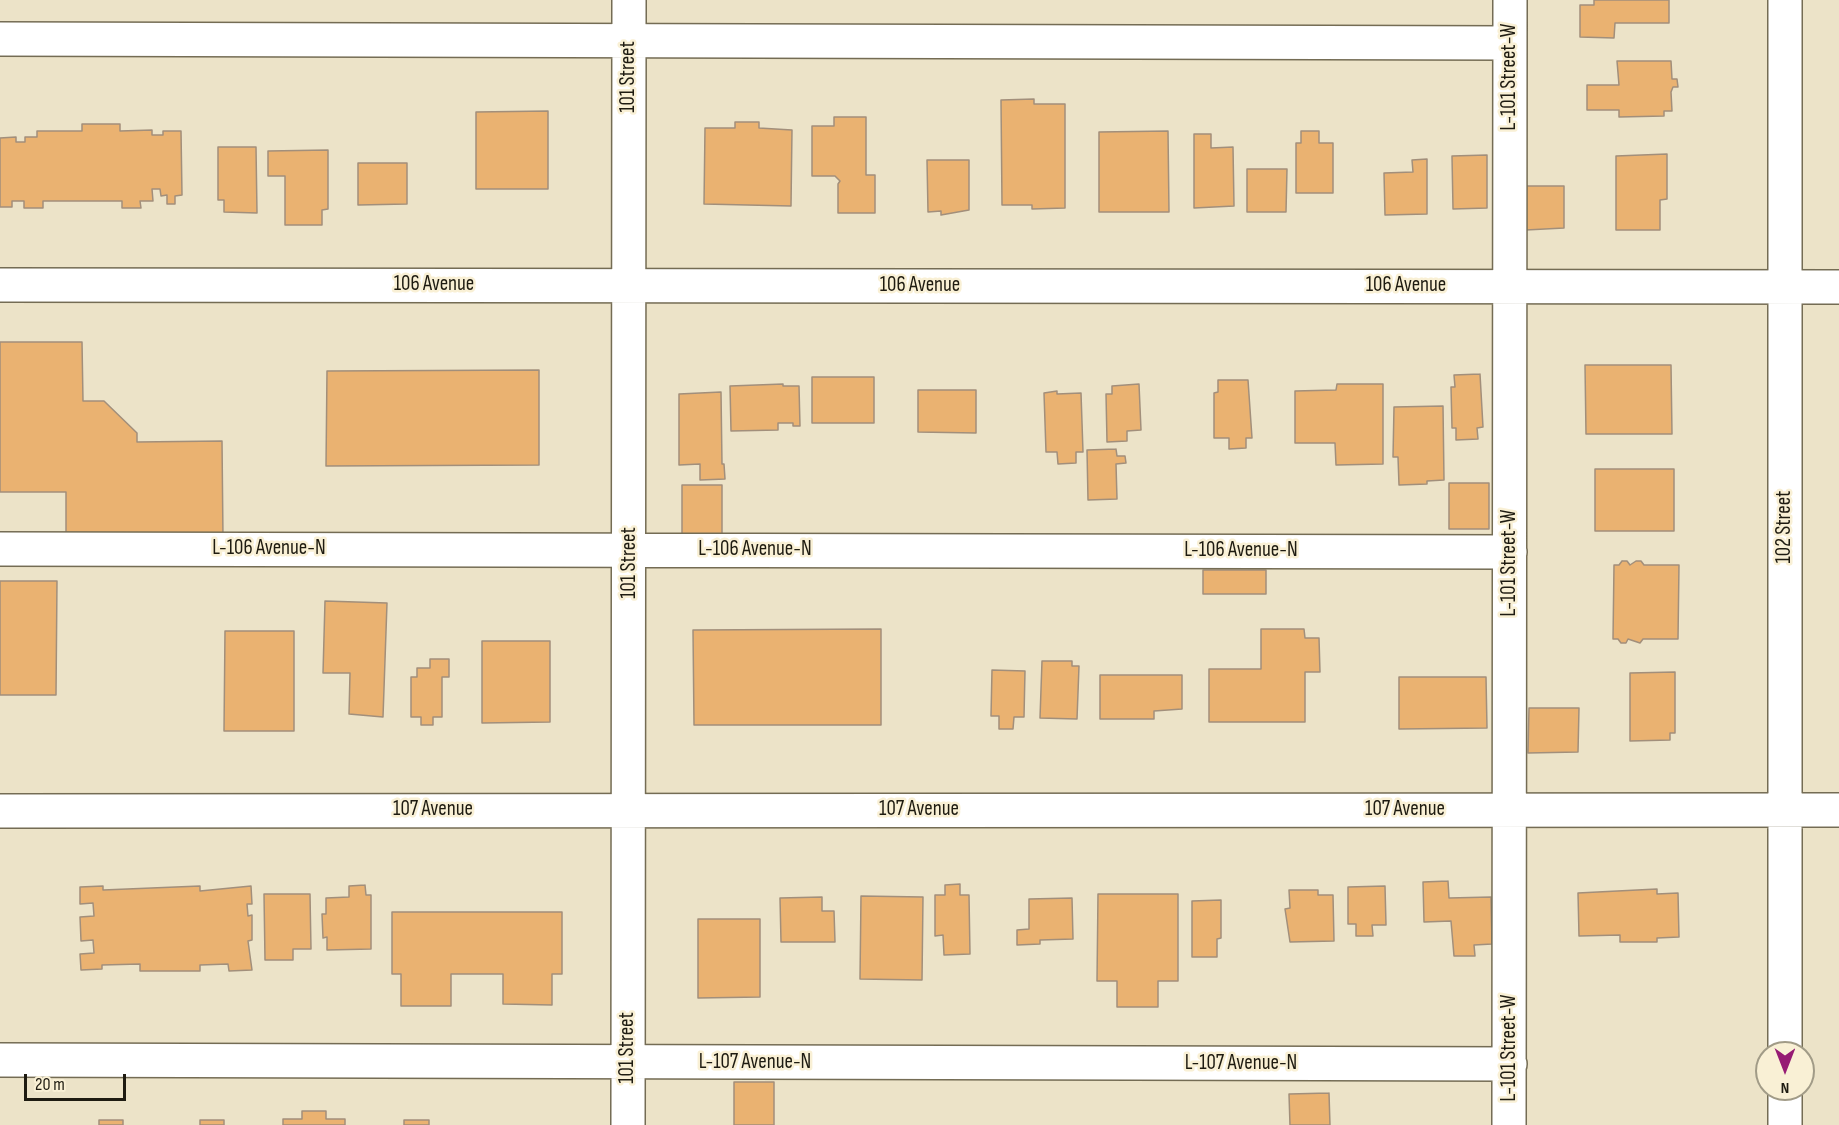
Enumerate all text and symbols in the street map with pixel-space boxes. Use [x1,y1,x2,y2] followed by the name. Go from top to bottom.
[1497,23,1523,131] street label: L-101 Street-W
[616,41,642,113] street label: 101 Street
[394,272,474,298] street label: 106 Avenue
[880,273,960,299] street label: 106 Avenue
[1366,273,1446,299] street label: 106 Avenue
[1772,490,1798,564] street label: 102 Street
[1497,509,1523,617] street label: L-101 Street-W
[617,527,643,599] street label: 101 Street
[212,536,326,562] street label: L-106 Avenue-N
[698,537,812,563] street label: L-106 Avenue-N
[1184,538,1298,564] street label: L-106 Avenue-N
[393,797,473,823] street label: 107 Avenue
[879,797,959,823] street label: 107 Avenue
[1365,797,1445,823] street label: 107 Avenue
[1497,994,1523,1102] street label: L-101 Street-W
[615,1012,641,1084] street label: 101 Street
[1755,1041,1815,1101] north arrow
[699,1050,811,1076] street label: L-107 Avenue-N
[1185,1051,1297,1077] street label: L-107 Avenue-N
[27,1062,129,1100] scale bar
[35,1074,65,1095] text: 20 m
[1781,1078,1789,1097] text: N

